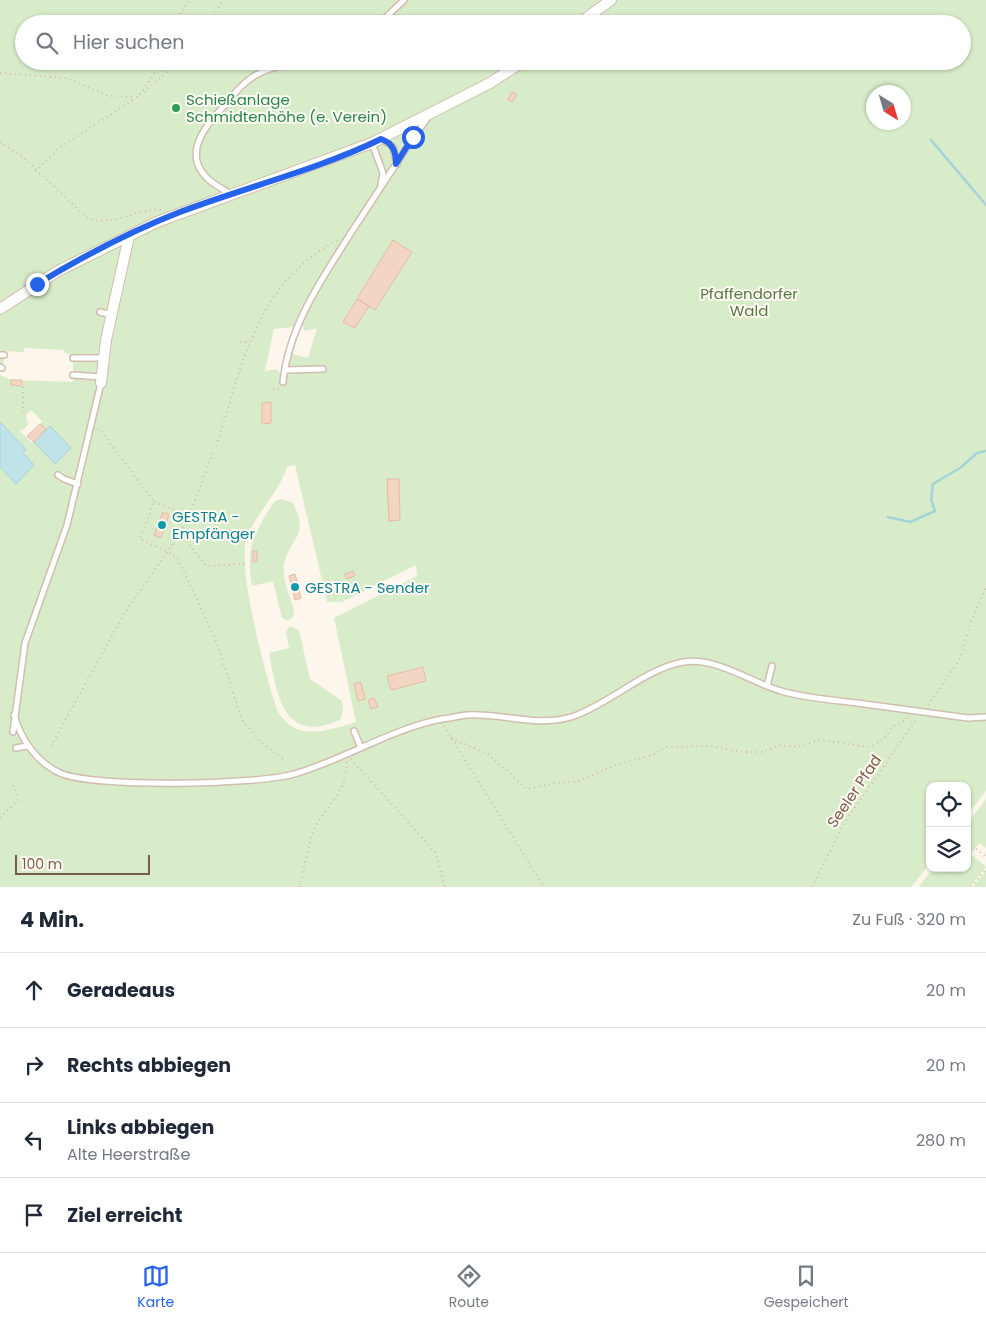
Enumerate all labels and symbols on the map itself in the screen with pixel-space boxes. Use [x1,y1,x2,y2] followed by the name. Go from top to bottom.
[866,85,911,130] north arrow
[186,89,387,127] place label: Schießanlage Schmidtenhöhe (e. Verein)
[170,102,182,114] marker: Schießanlage Schmidtenhöhe (e. Verein)
[402,126,425,149] route start
[26,273,49,296] route end
[700,283,798,321] park label: Pfaffendorfer Wald
[172,506,255,544] place label: GESTRA - Empfänger
[156,519,168,531] marker: GESTRA - Empfänger
[305,577,430,598] place label: GESTRA - Sender
[289,581,301,593] marker: GESTRA - Sender
[822,750,886,832] street label: Seeler Pfad
[15,852,150,875] scale bar

